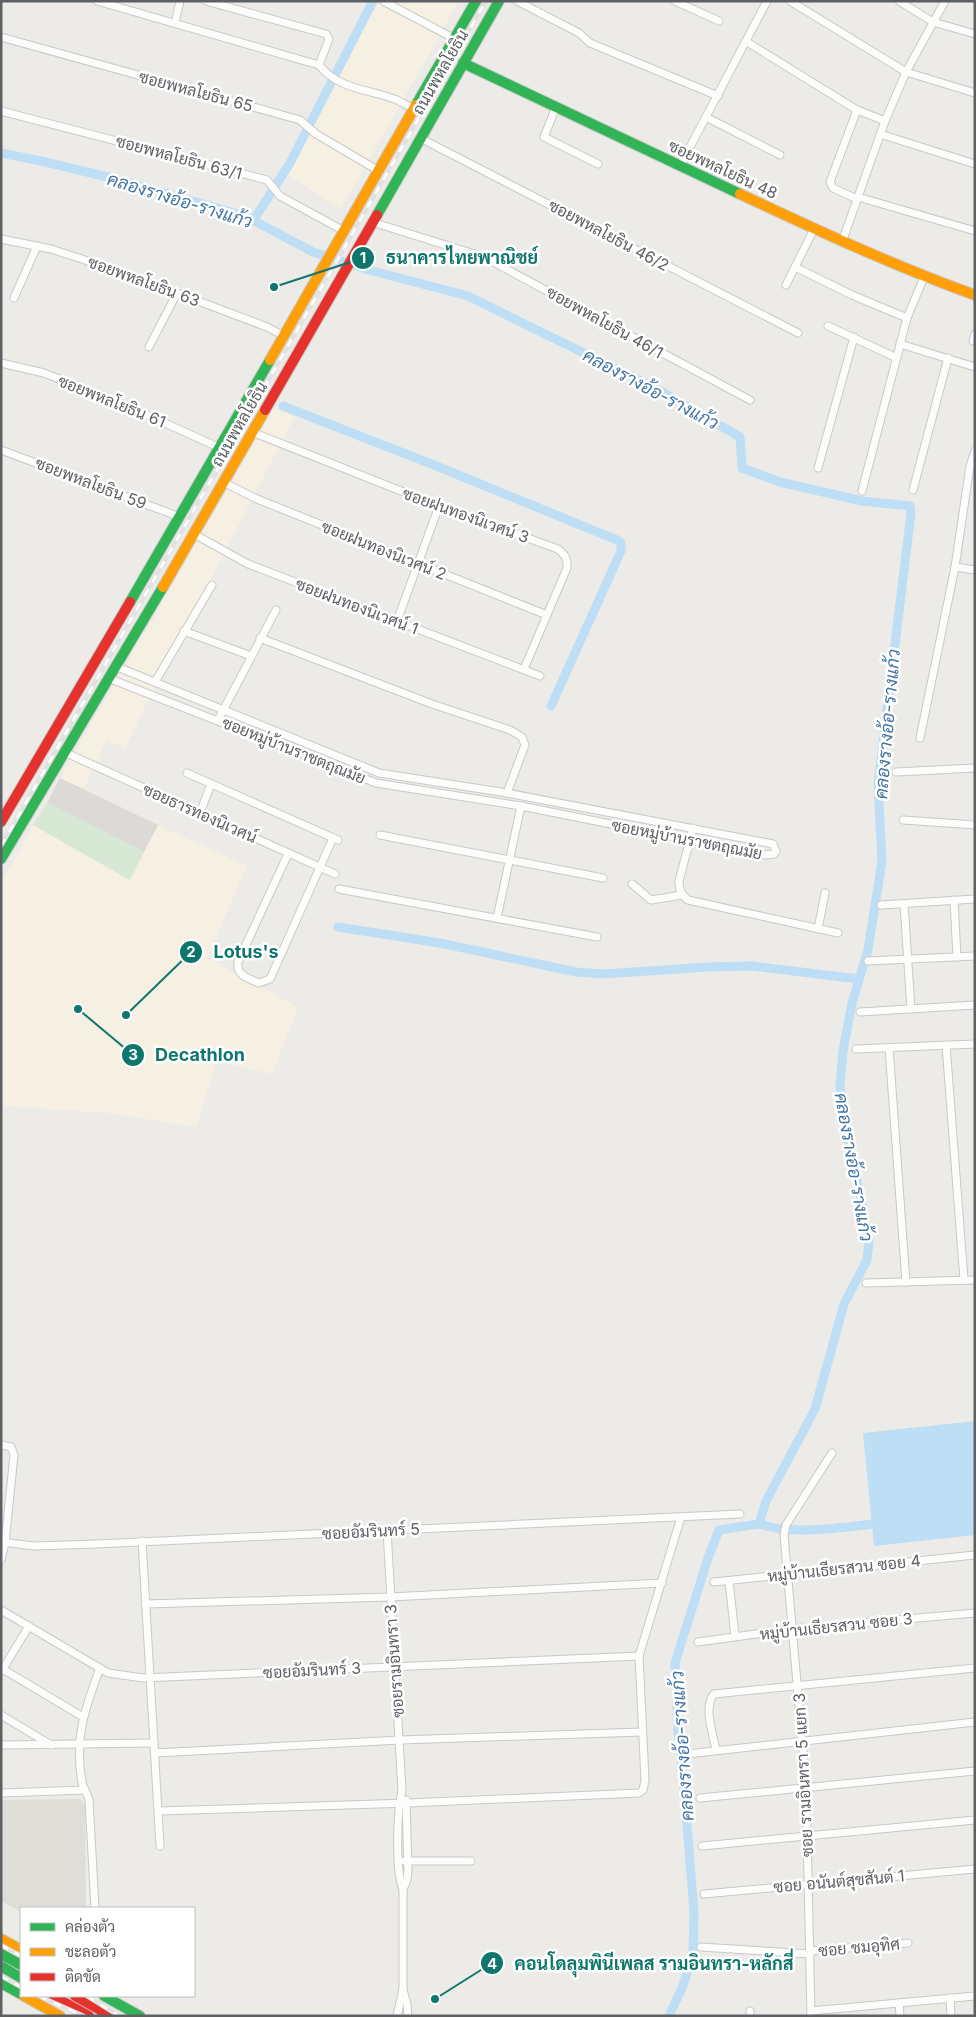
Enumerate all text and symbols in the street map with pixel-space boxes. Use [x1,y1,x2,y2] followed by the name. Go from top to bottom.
[407,25,472,118] street label: ถนนพหลโยธิน
[137,65,256,116] street label: ซอยพหลโยธิน 65
[114,130,245,183] street label: ซอยพหลโยธิน 63/1
[665,134,781,203] street label: ซอยพหลโยธิน 48
[105,167,255,232] water label: คลองรางอ้อ-รางแก้ว
[545,194,673,275] street label: ซอยพหลโยธิน 46/2
[351,241,548,274] callout: ธนาคารไทยพาณิชย์
[386,245,539,268] text: ธนาคารไทยพาณิชย์
[360,248,366,267] text: 1
[85,251,203,311] street label: ซอยพหลโยธิน 63
[543,281,667,362] street label: ซอยพหลโยธิน 46/1
[580,343,723,434] water label: คลองรางอ้อ-รางแก้ว
[55,369,169,432] street label: ซอยพหลโยธิน 61
[206,377,271,470] street label: ถนนพหลโยธิน
[33,452,150,513] street label: ซอยพหลโยธิน 59
[400,481,533,547] street label: ซอยฝนทองนิเวศน์ 3
[319,514,450,584] street label: ซอยฝนทองนิเวศน์ 2
[293,572,422,639] street label: ซอยฝนทองนิเวศน์ 1
[869,648,904,800] water label: คลองรางอ้อ-รางแก้ว
[219,712,369,790] street label: ซอยหมู่บ้านราชตฤณมัย
[140,777,261,847] street label: ซอยธารทองนิเวศน์
[610,815,764,865] street label: ซอยหมู่บ้านราชตฤณมัย
[178,935,288,968] callout: Lotus's
[214,941,279,962] text: Lotus's
[186,942,196,961] text: 2
[120,1038,255,1071] callout: Decathlon
[155,1044,245,1065] text: Decathlon
[128,1045,138,1064] text: 3
[831,1091,878,1243] water label: คลองรางอ้อ-รางแก้ว
[321,1516,420,1544] street label: ซอยอัมรินทร์ 5
[766,1549,922,1588] street label: หมู่บ้านเธียรสวน ซอย 4
[380,1604,408,1718] street label: ซอยรามอินทรา 3
[758,1607,914,1646] street label: หมู่บ้านเธียรสวน ซอย 3
[262,1655,362,1683] street label: ซอยอัมรินทร์ 3
[665,1670,698,1822] water label: คลองรางอ้อ-รางแก้ว
[789,1692,817,1858] street label: ซอย รามอินทรา 5 แยก 3
[773,1863,905,1899] street label: ซอย อนันต์สุขสันต์ 1
[20,1907,195,1997] legend
[65,1917,115,1936] text: คล่องตัว
[817,1933,901,1963] street label: ซอย ชมอุทิศ
[65,1942,116,1961] text: ชะลอตัว
[480,1947,804,1980] callout: คอนโดลุมพินีเพลส รามอินทรา-หลักสี่
[514,1948,794,1978] text: คอนโดลุมพินีเพลส รามอินทรา-หลักสี่
[487,1954,497,1973] text: 4
[65,1967,101,1986] text: ติดขัด

